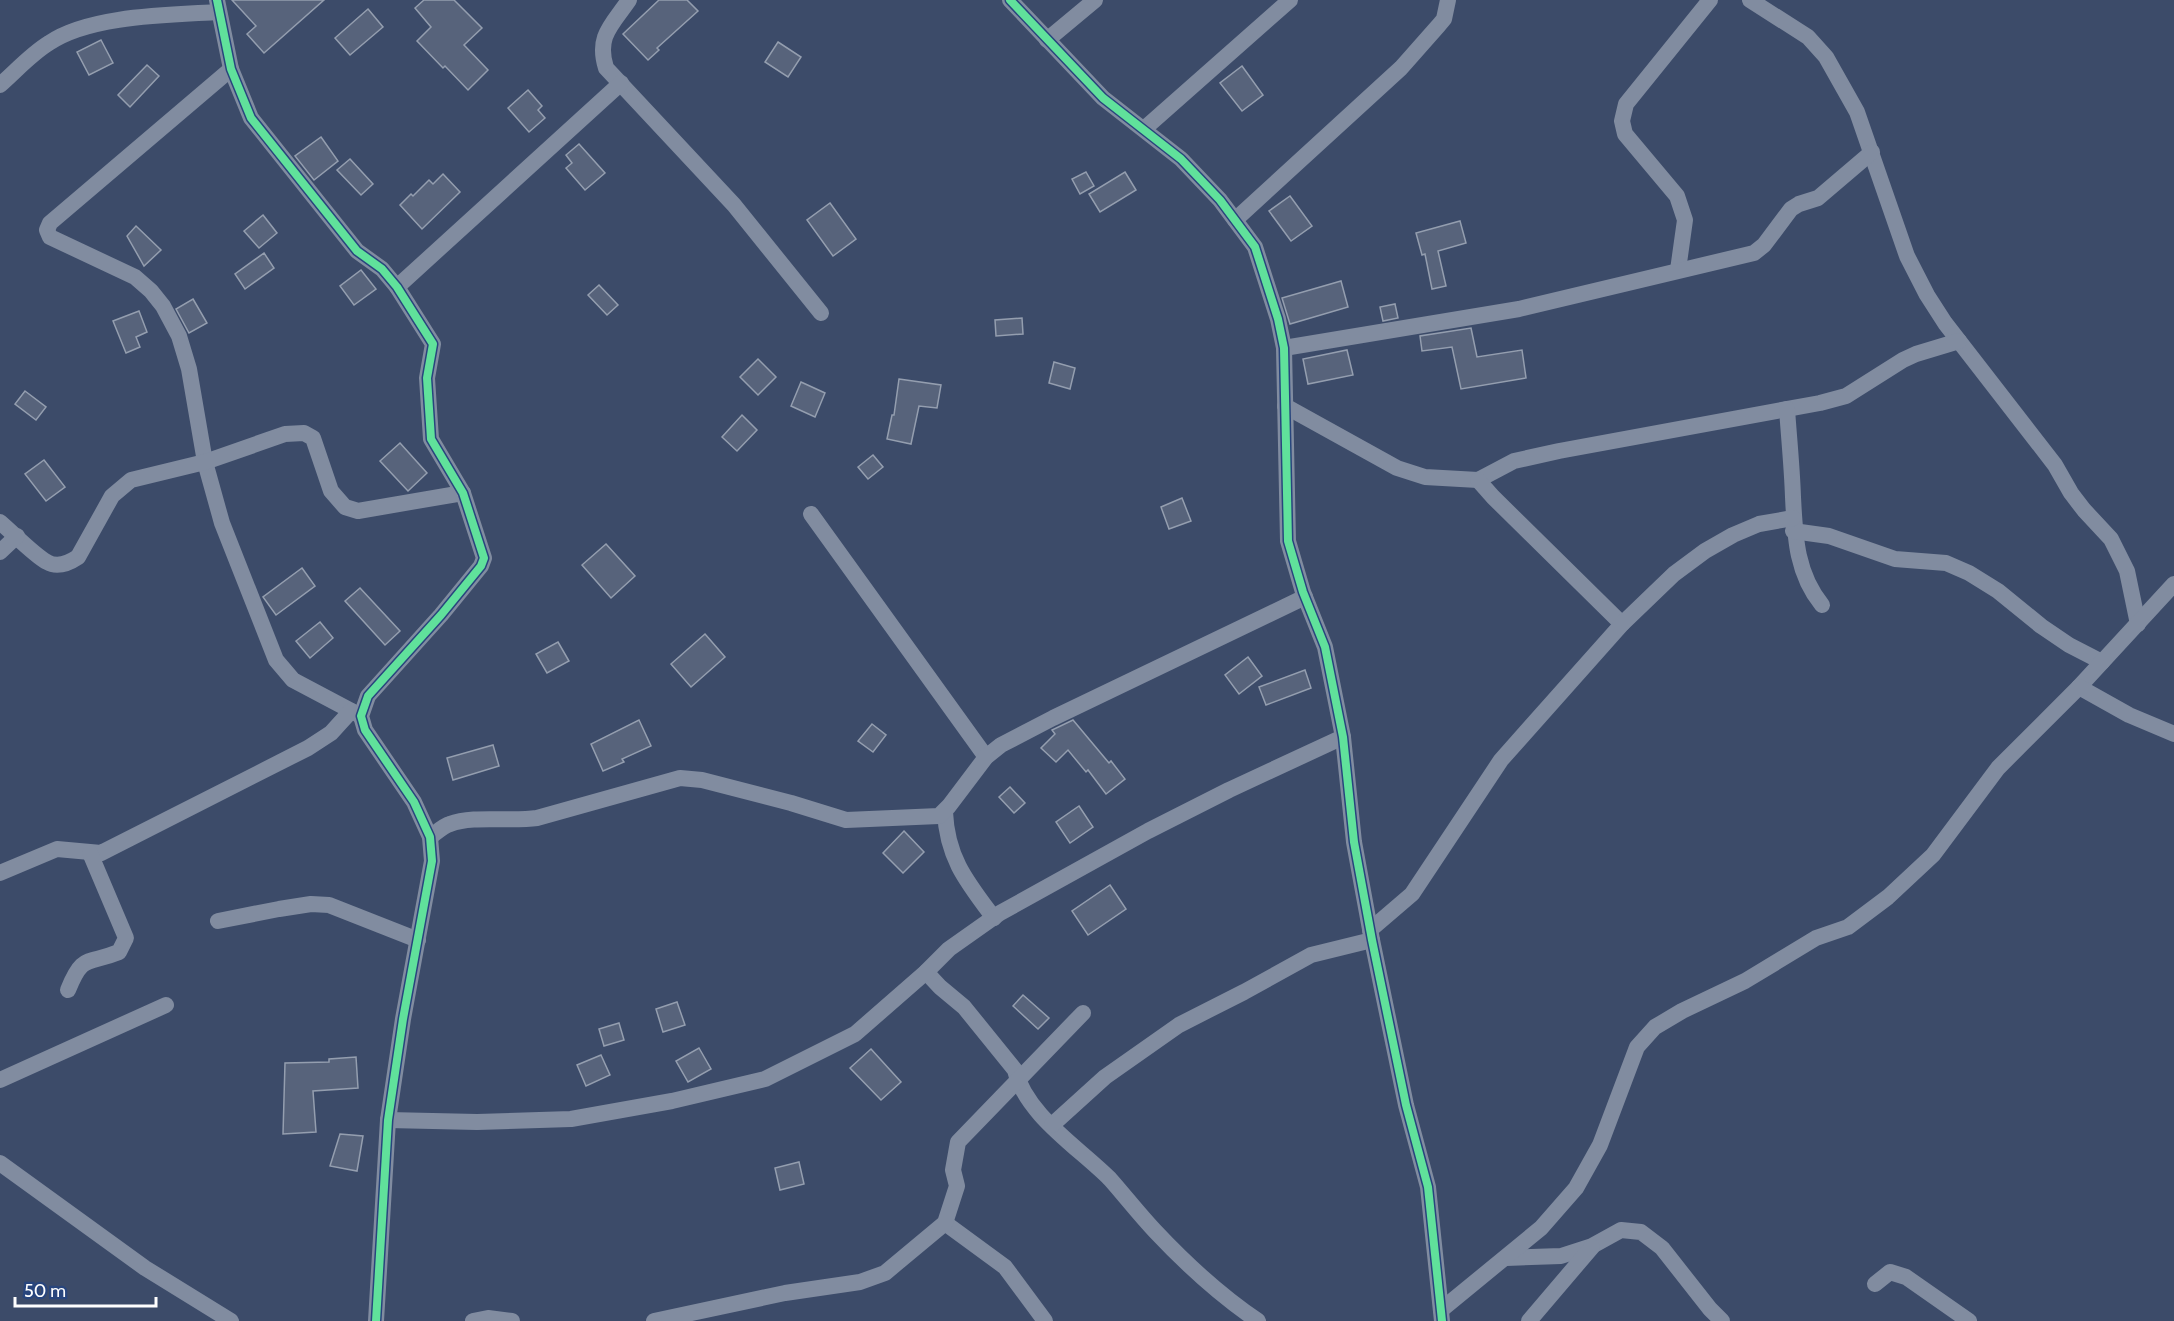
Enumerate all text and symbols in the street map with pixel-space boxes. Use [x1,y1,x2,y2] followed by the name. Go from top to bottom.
[15,1270,156,1308] scale bar
[24,1280,66,1302] text: 50 m

